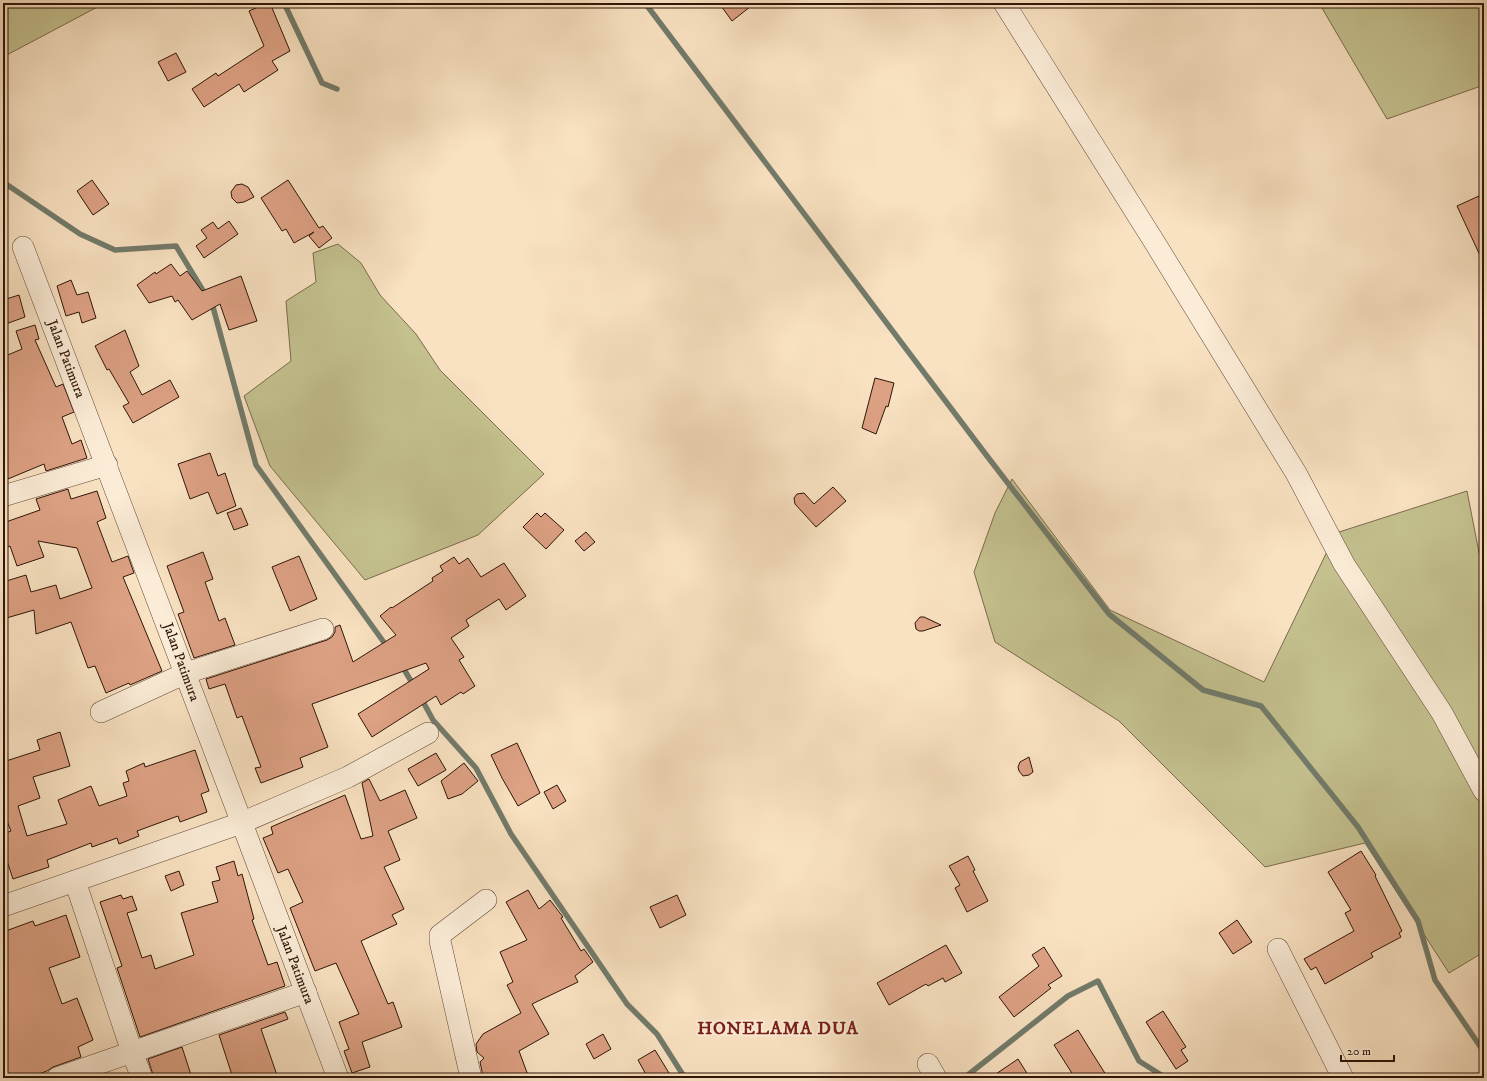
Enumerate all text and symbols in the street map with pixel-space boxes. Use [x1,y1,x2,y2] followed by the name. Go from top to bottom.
[42,316,89,401] street label: Jalan Patimura
[158,618,204,704] street label: Jalan Patimura
[271,922,318,1007] street label: Jalan Patimura
[697,1018,859,1040] district label: HONELAMA DUA
[1341,1037,1394,1063] scale bar
[1347,1044,1371,1059] text: 20 m

